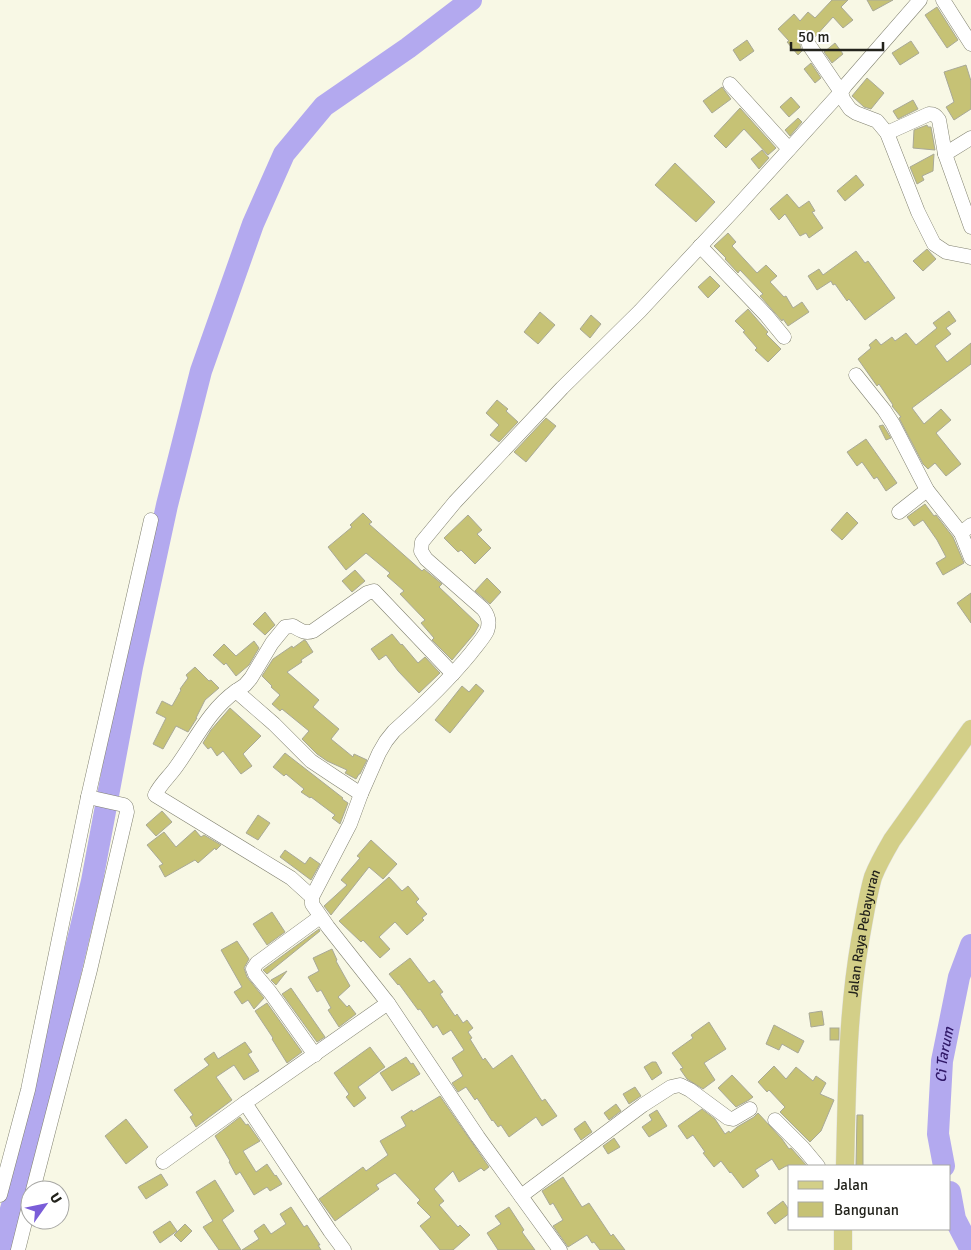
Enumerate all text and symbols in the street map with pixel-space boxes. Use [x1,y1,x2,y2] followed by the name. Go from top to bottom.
[791,20,884,52] scale bar
[798,28,829,46] text: 50 m
[844,867,884,998] street label: Jalan Raya Pebayuran
[932,1025,958,1083] water label: Ci Tarum
[788,1165,951,1230] legend
[834,1176,868,1194] text: Jalan
[20,1180,70,1230] north arrow
[46,1190,65,1207] text: U
[834,1201,899,1219] text: Bangunan

